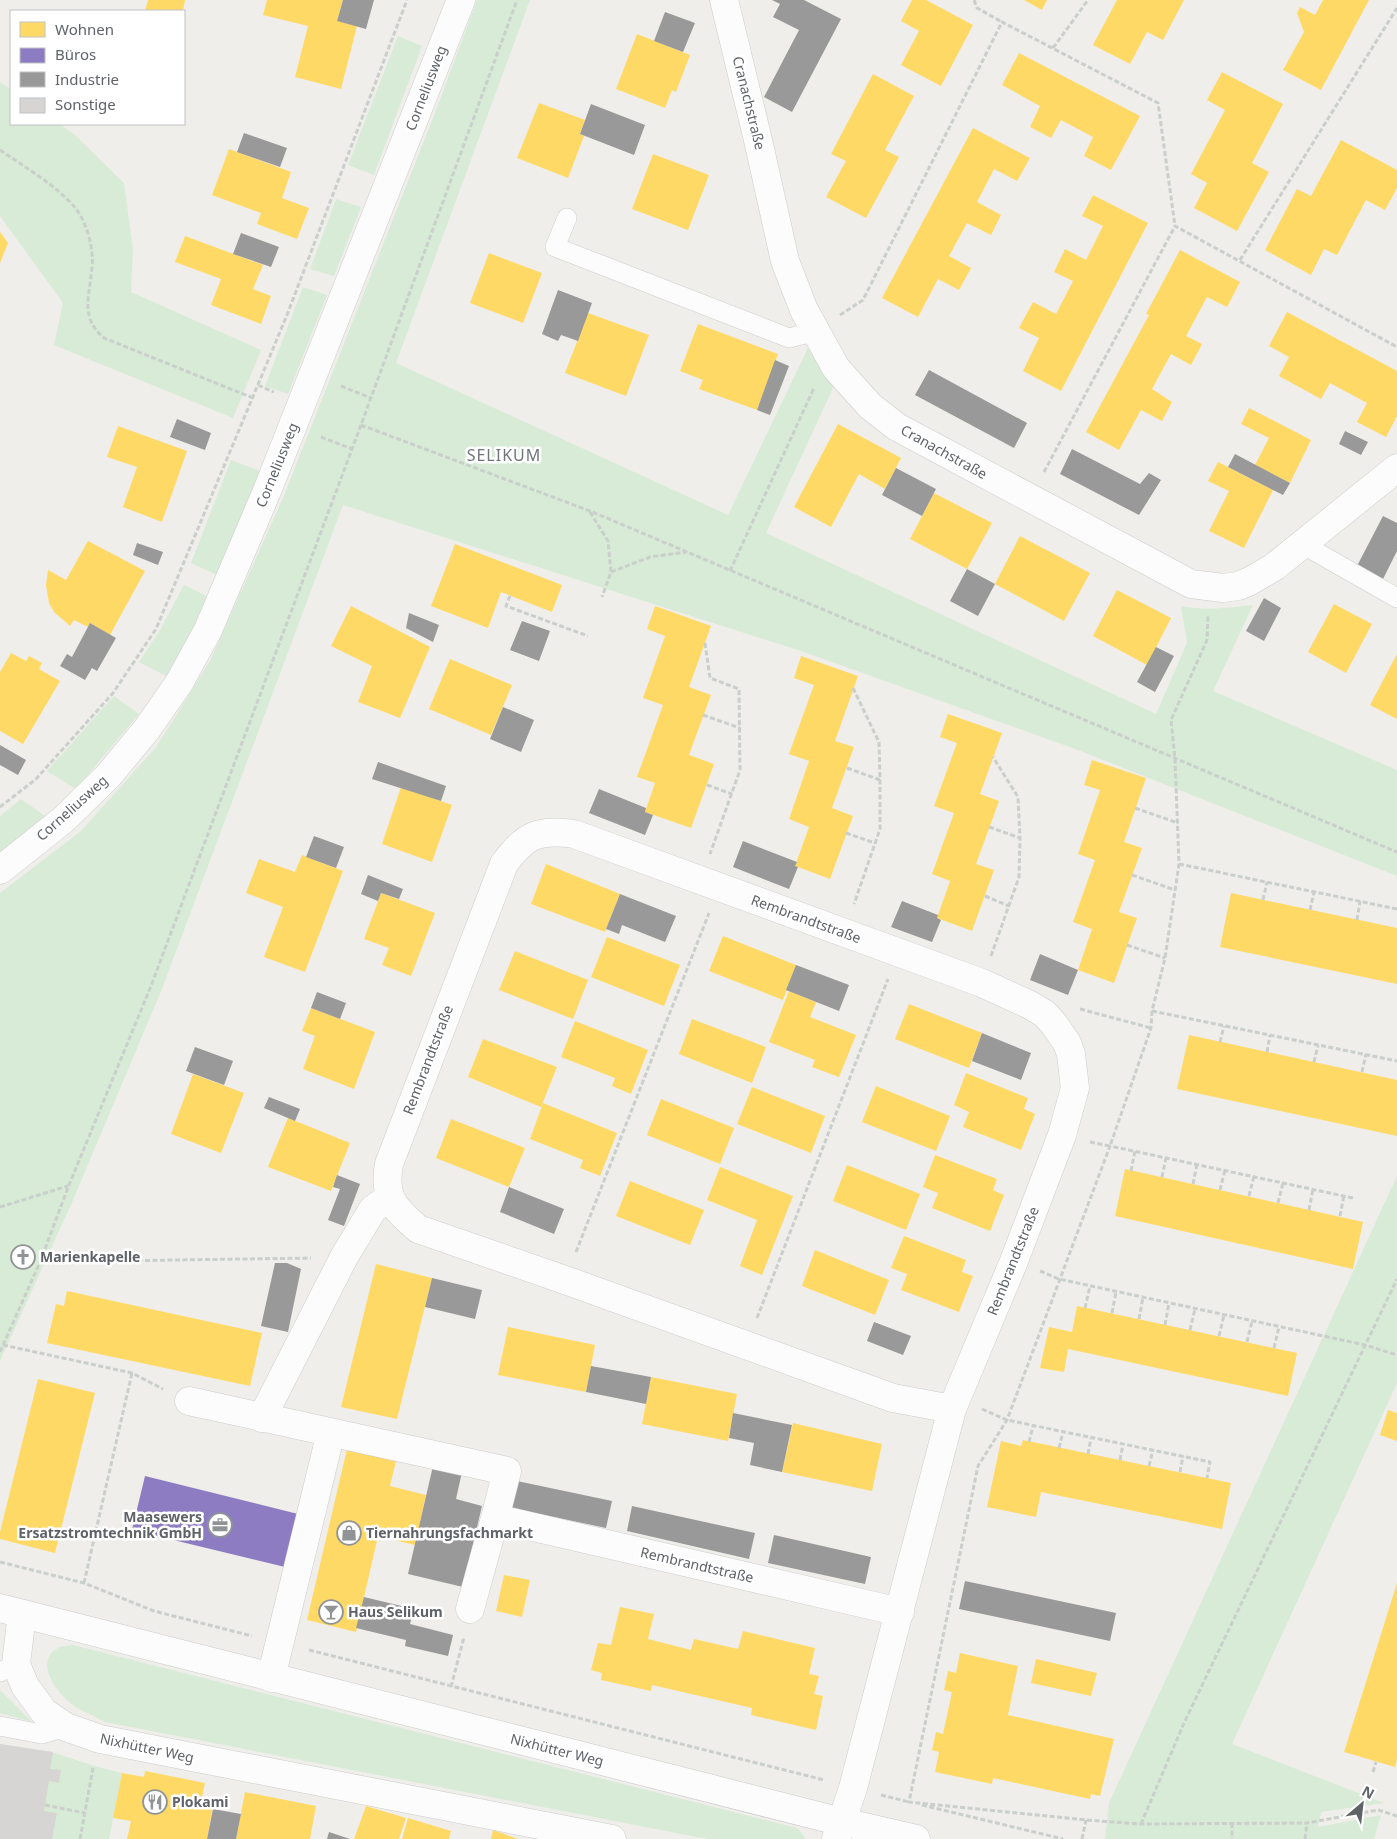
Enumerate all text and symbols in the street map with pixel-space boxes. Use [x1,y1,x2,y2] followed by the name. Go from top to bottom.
[10,10,185,125] legend
[55,19,114,39] text: Wohnen
[401,43,450,133] street label: Corneliusweg
[55,44,96,64] text: Büros
[729,54,770,152] street label: Cranachstraße
[55,69,119,89] text: Industrie
[55,94,116,114] text: Sonstige
[251,420,302,510] street label: Corneliusweg
[898,420,991,483] street label: Cranachstraße
[467,444,541,466] district label: SELIKUM
[32,771,111,845] street label: Corneliusweg
[749,890,864,947] street label: Rembrandtstraße
[398,1002,457,1117] street label: Rembrandtstraße
[982,1203,1043,1318] street label: Rembrandtstraße
[10,1244,36,1270] church icon: Marienkapelle
[40,1247,140,1266] place label: Marienkapelle
[18,1507,202,1542] place label: Maasewers Ersatzstromtechnik GmbH
[207,1512,233,1538] office icon: Maasewers Ersatzstromtechnik GmbH
[336,1520,362,1546] shop icon: Tiernahrungsfachmarkt
[366,1523,533,1542] place label: Tiernahrungsfachmarkt
[639,1542,756,1587] street label: Rembrandtstraße
[318,1599,344,1625] bar icon: Haus Selikum
[348,1602,443,1621] place label: Haus Selikum
[98,1728,196,1767] street label: Nixhütter Weg
[508,1729,606,1770] street label: Nixhütter Weg
[1337,1779,1387,1829] north arrow
[1359,1781,1378,1803] text: N
[142,1789,168,1815] restaurant icon: Plokami
[172,1792,229,1811] place label: Plokami

